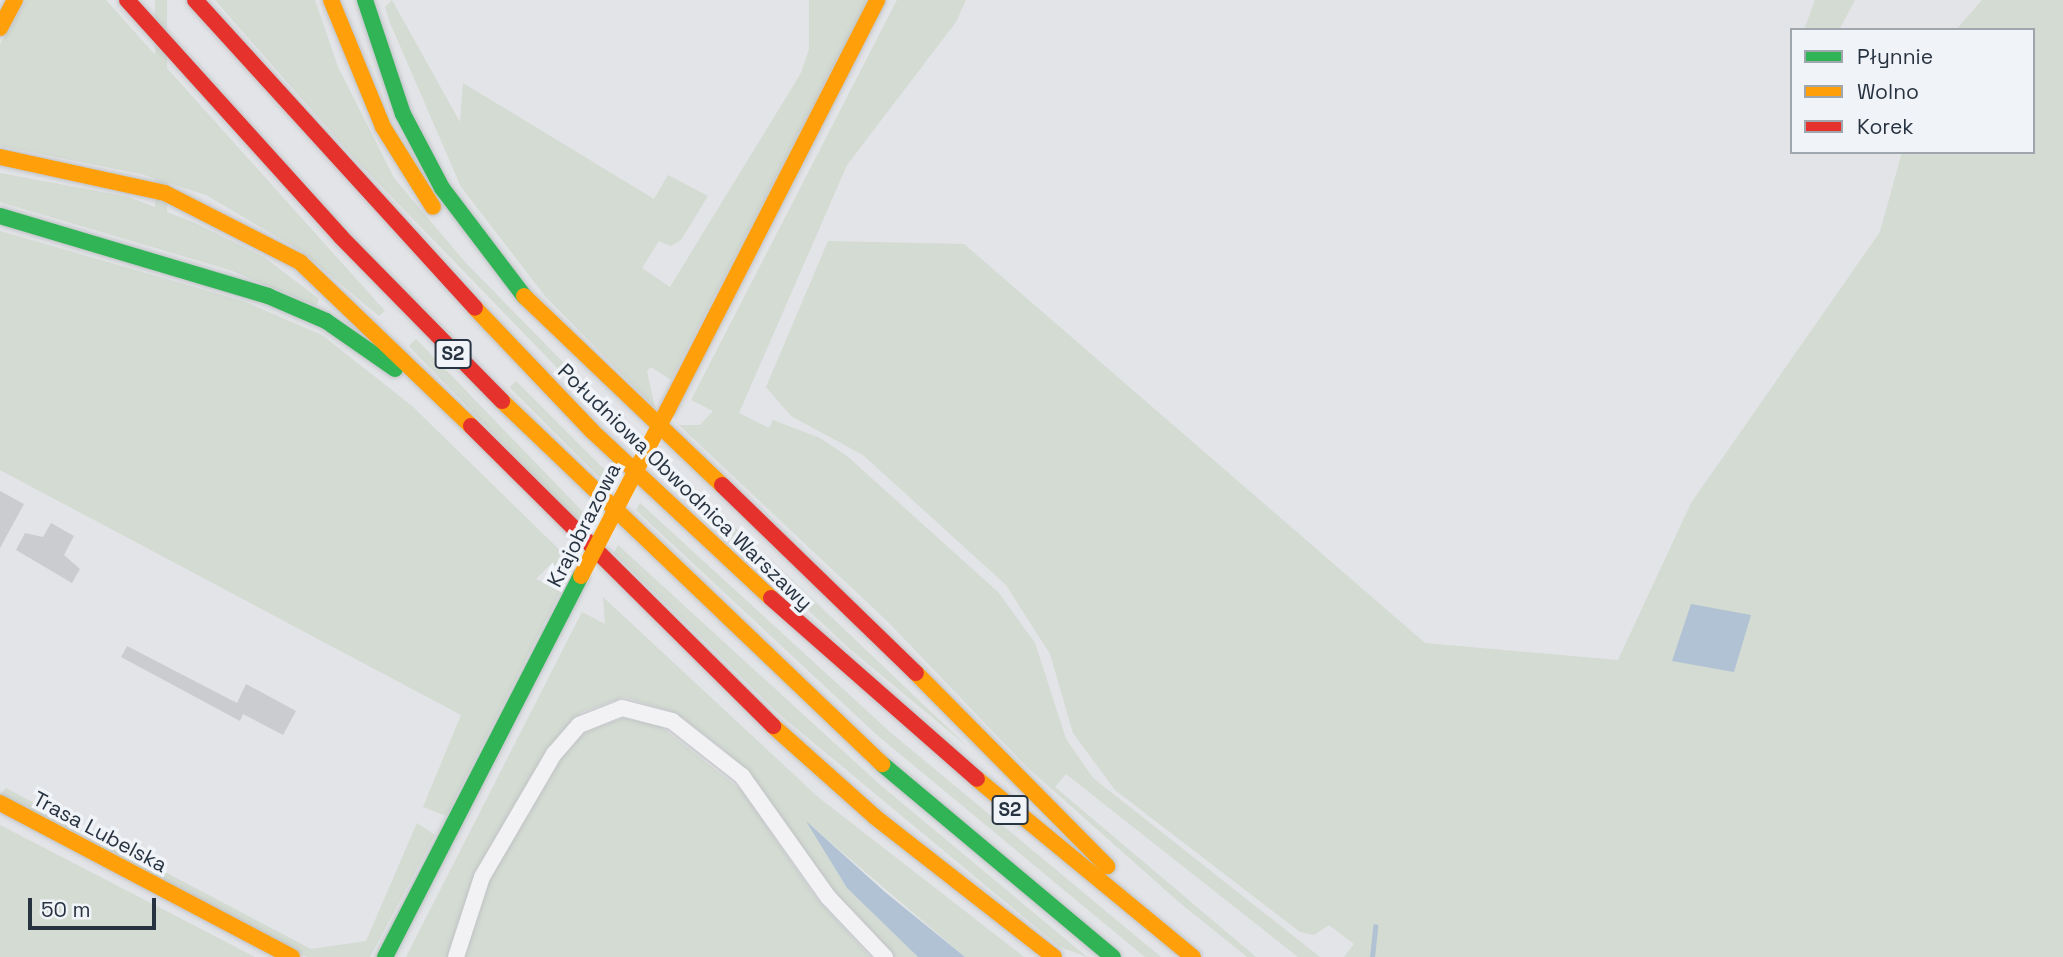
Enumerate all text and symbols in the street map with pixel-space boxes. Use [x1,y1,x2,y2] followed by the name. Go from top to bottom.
[1790,28,2035,154] legend
[1857,43,1933,70] text: Płynnie
[1857,78,1919,105] text: Wolno
[1857,113,1914,140] text: Korek
[434,338,472,370] road number: S2
[552,358,818,616] street label: Południowa Obwodnica Warszawy
[542,459,626,591] street label: Krajobrazowa
[29,786,171,878] street label: Trasa Lubelska
[991,794,1029,825] road number: S2
[32,884,159,928] scale bar
[41,896,91,923] text: 50 m

